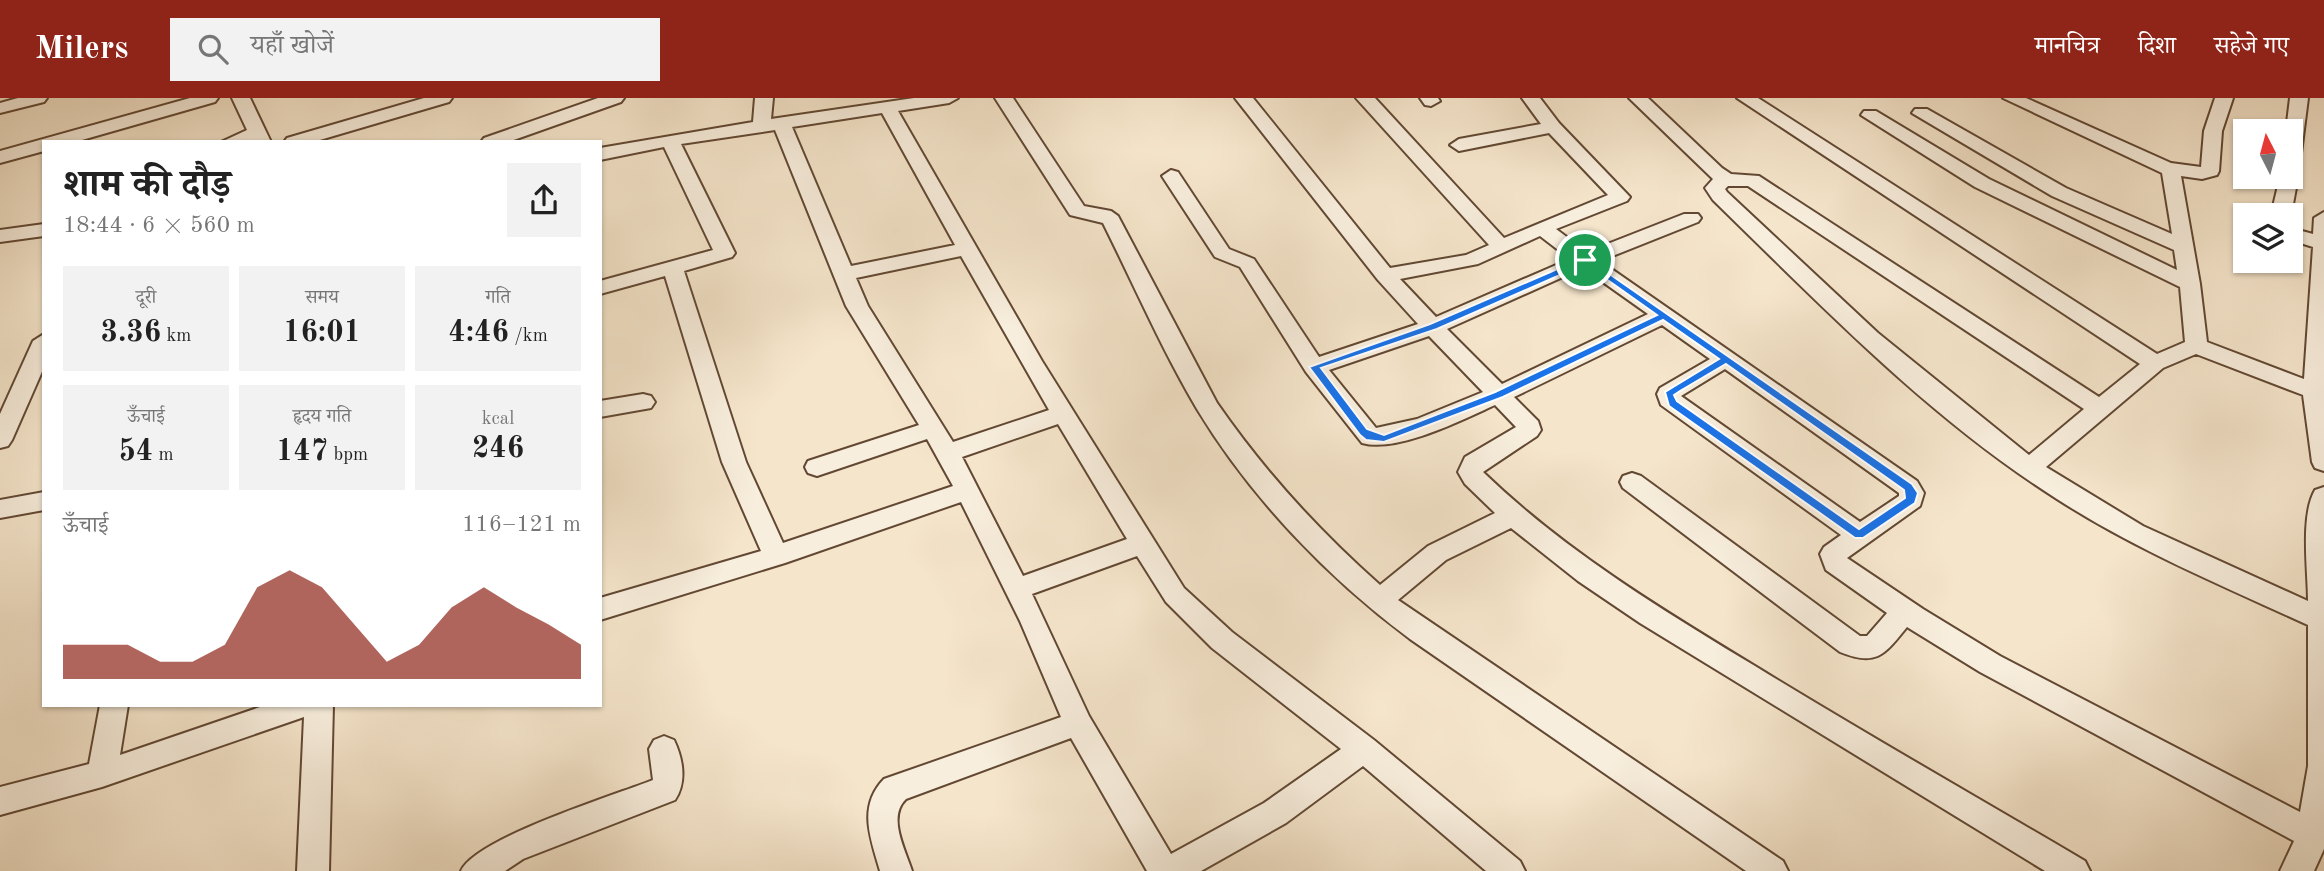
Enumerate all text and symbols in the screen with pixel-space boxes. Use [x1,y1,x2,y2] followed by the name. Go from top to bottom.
[170,18,660,81] search box
[194,30,232,68] icon: search
[35,33,128,66] text: Milers
[250,33,334,59] text: यहाँ खोजें
[2035,35,2100,59] text: मानचित्र
[2138,35,2176,59] text: दिशा
[2214,35,2289,59] text: सहेजे गए
[2233,119,2303,189] north arrow
[2233,119,2303,273] map controls
[507,163,581,237] button: share
[63,167,231,205] text: शाम की दौड़
[2233,203,2303,273] button: layers
[63,214,255,237] text: 18:44 · 6 × 560 m
[1555,230,1615,290] pin
[1566,241,1604,279] icon: arrive
[136,289,156,308] text: दूरी
[305,289,339,308] text: समय
[486,289,510,308] text: गति
[101,318,161,348] text: 3.36
[283,318,361,348] text: 16:01
[448,318,509,348] text: 4:46
[161,327,191,346] text: km
[509,327,548,346] text: /km
[127,408,165,427] text: ऊँचाई
[293,408,351,427] text: हृदय गति
[482,410,514,429] text: kcal
[472,434,524,464] text: 246
[118,437,153,467] text: 54
[276,437,328,467] text: 147
[153,446,174,465] text: m
[328,446,368,465] text: bpm
[462,513,581,536] text: 116–121 m
[63,514,108,537] text: ऊँचाई

